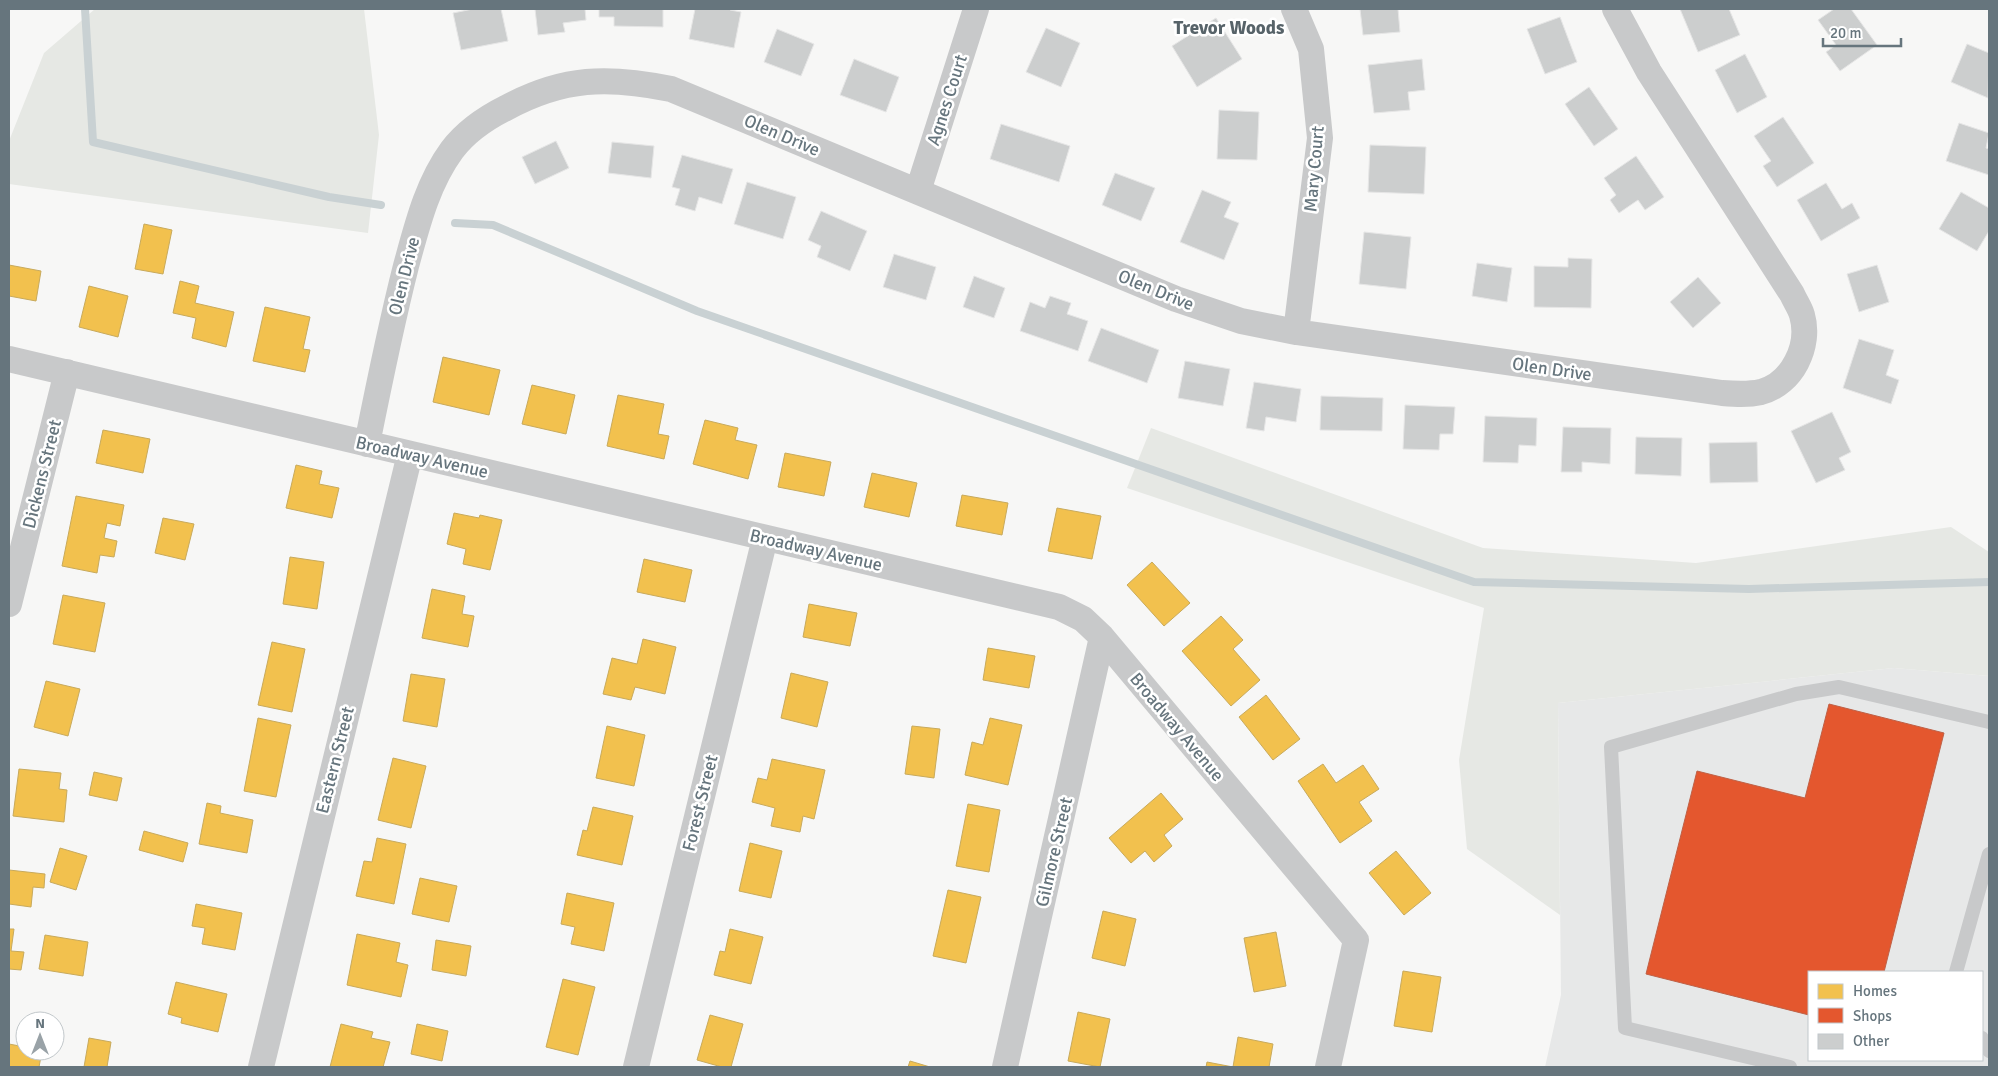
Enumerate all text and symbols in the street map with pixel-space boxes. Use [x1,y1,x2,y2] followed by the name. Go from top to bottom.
[1823,15,1900,47] scale bar
[1174,16,1284,40] district label: Trevor Woods
[1830,24,1861,42] text: 20 m
[922,52,972,148] street label: Agnes Court
[741,109,823,161] street label: Olen Drive
[1299,125,1329,213] street label: Mary Court
[384,235,424,317] street label: Olen Drive
[1115,265,1197,315] street label: Olen Drive
[1511,353,1593,385] street label: Olen Drive
[18,417,66,531] street label: Dickens Street
[354,431,490,483] street label: Broadway Avenue
[748,524,884,576] street label: Broadway Avenue
[1125,668,1229,786] street label: Broadway Avenue
[311,704,359,816] street label: Eastern Street
[677,753,723,853] street label: Forest Street
[1031,795,1077,909] street label: Gilmore Street
[1808,971,1983,1061] legend
[1853,982,1897,1000] text: Homes
[1853,1007,1892,1025] text: Shops
[15,1011,65,1061] north arrow
[35,1015,45,1032] text: N
[1853,1032,1890,1050] text: Other

